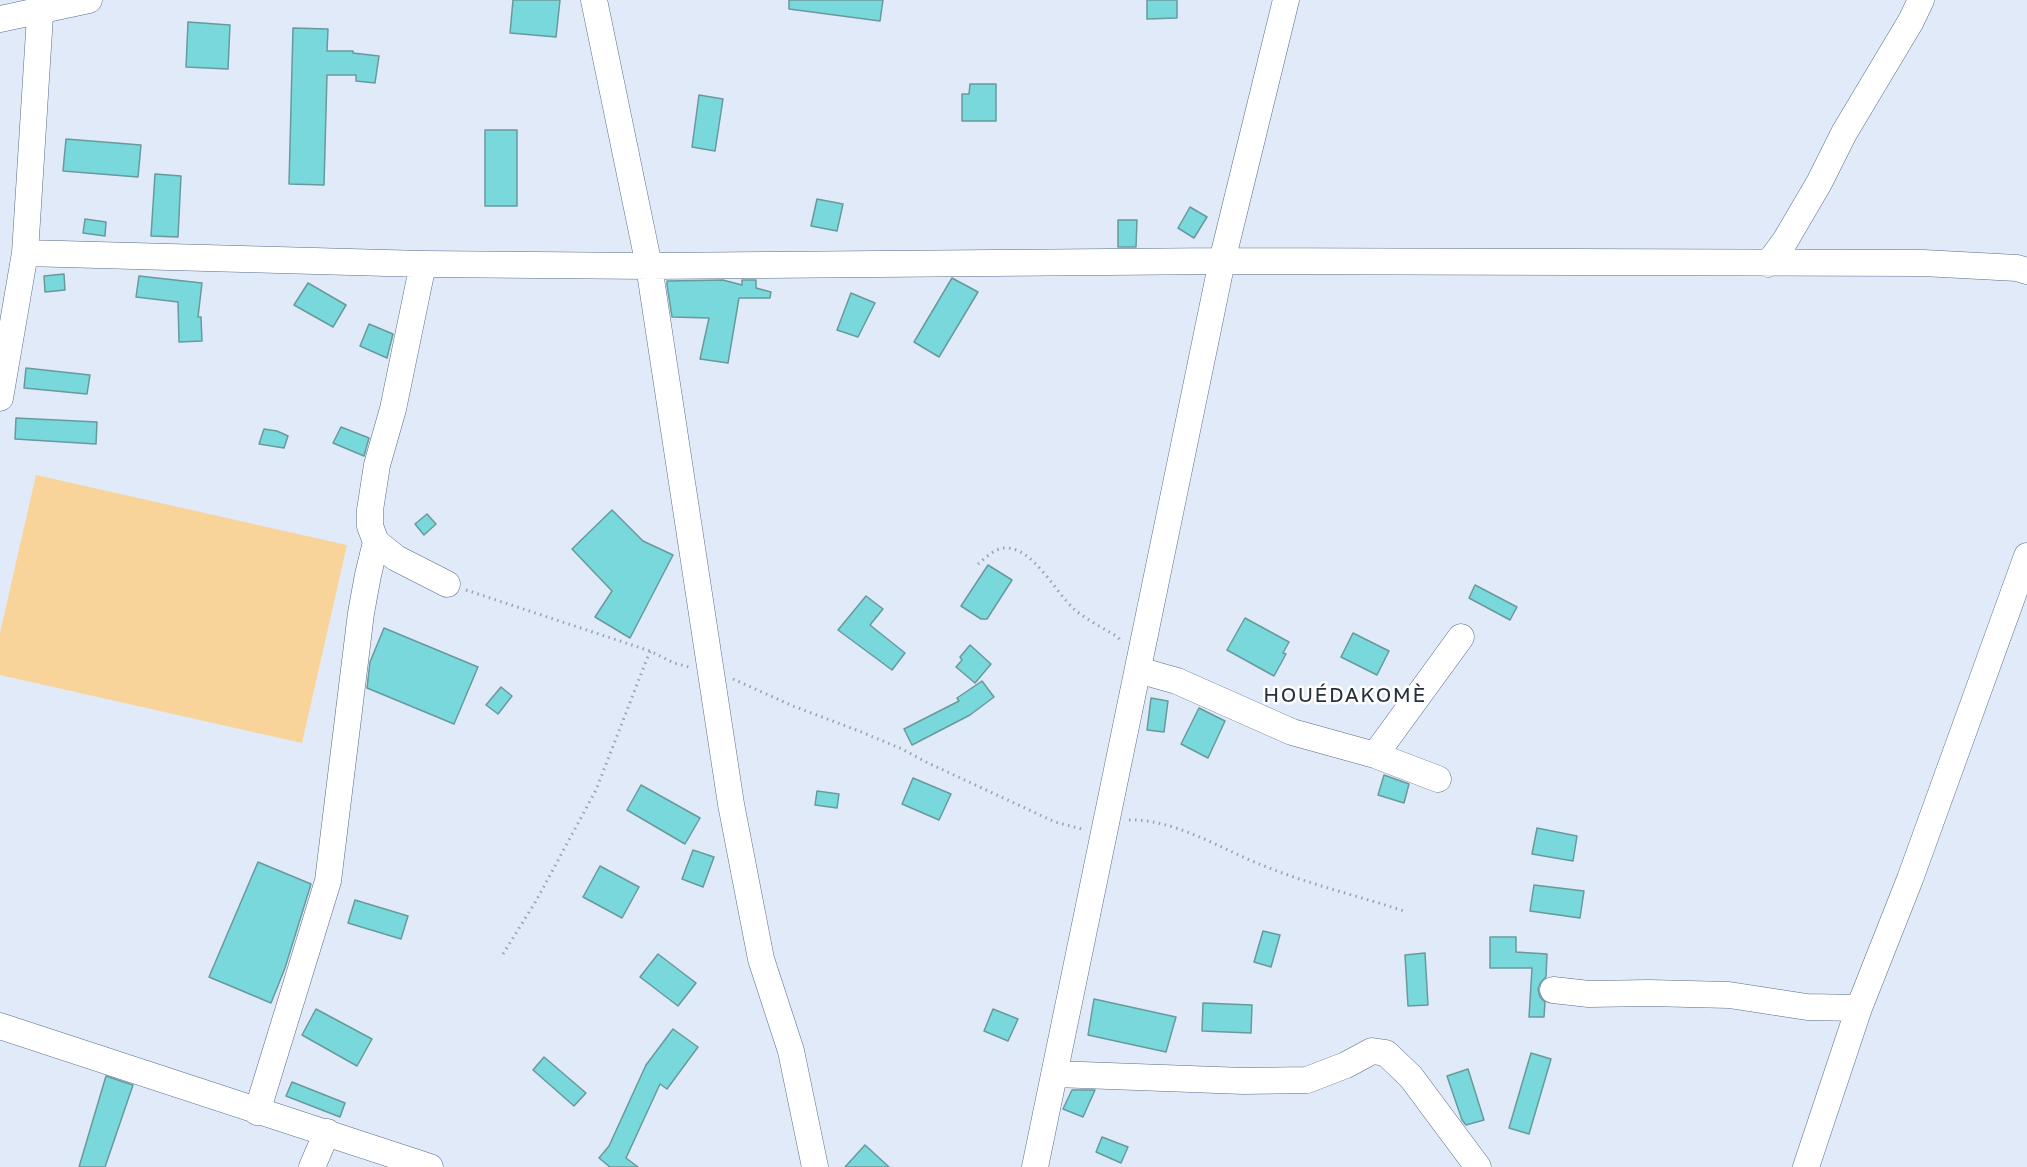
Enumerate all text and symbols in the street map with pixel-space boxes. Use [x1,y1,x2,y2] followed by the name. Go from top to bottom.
[1263,682,1427,708] district label: HOUÉDAKOMÈ

